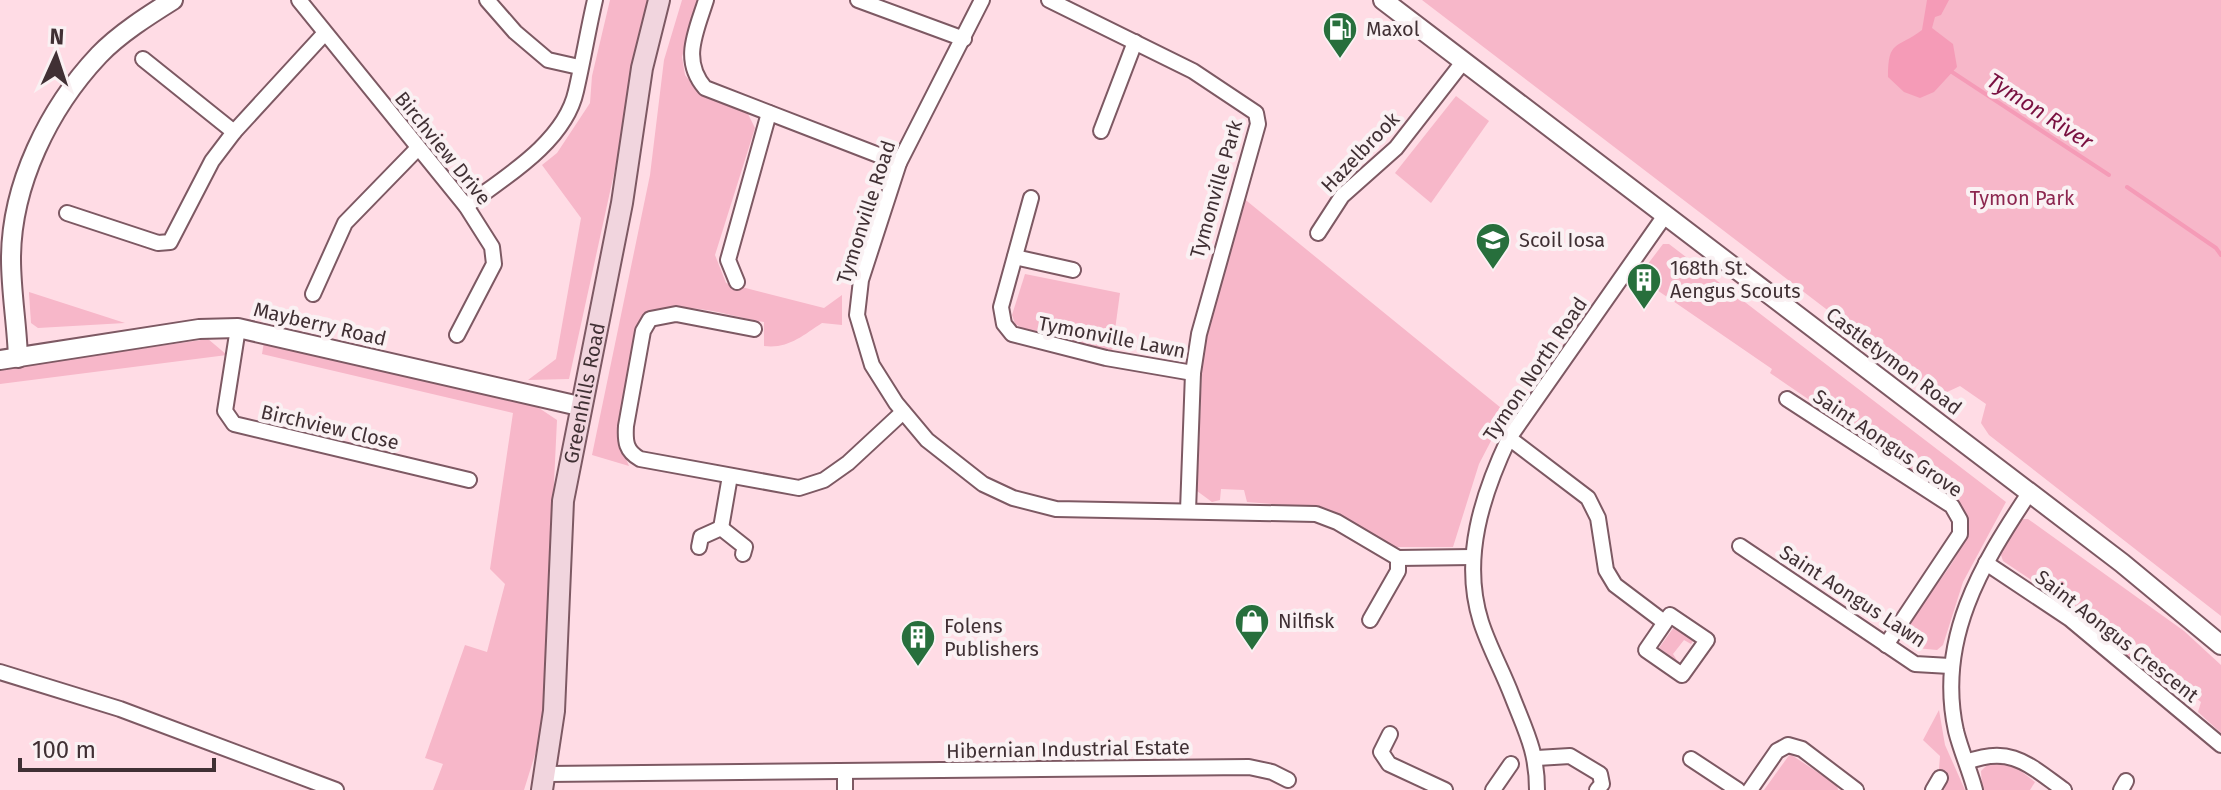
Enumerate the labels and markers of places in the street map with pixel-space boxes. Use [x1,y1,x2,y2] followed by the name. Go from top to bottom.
[1321,10,1359,60] fuel station icon: Maxol
[1366,17,1420,41] place label: Maxol
[1474,221,1512,271] school or university icon: Scoil Iosa
[1519,228,1605,252] place label: Scoil Iosa
[1670,256,1801,303] place label: 168th St. Aengus Scouts
[1625,261,1663,311] building icon: 168th St. Aengus Scouts
[1233,602,1271,652] shop icon: Nilfisk
[1278,609,1335,633] place label: Nilfisk
[944,614,1039,661] place label: Folens Publishers
[899,618,937,668] building icon: Folens Publishers

